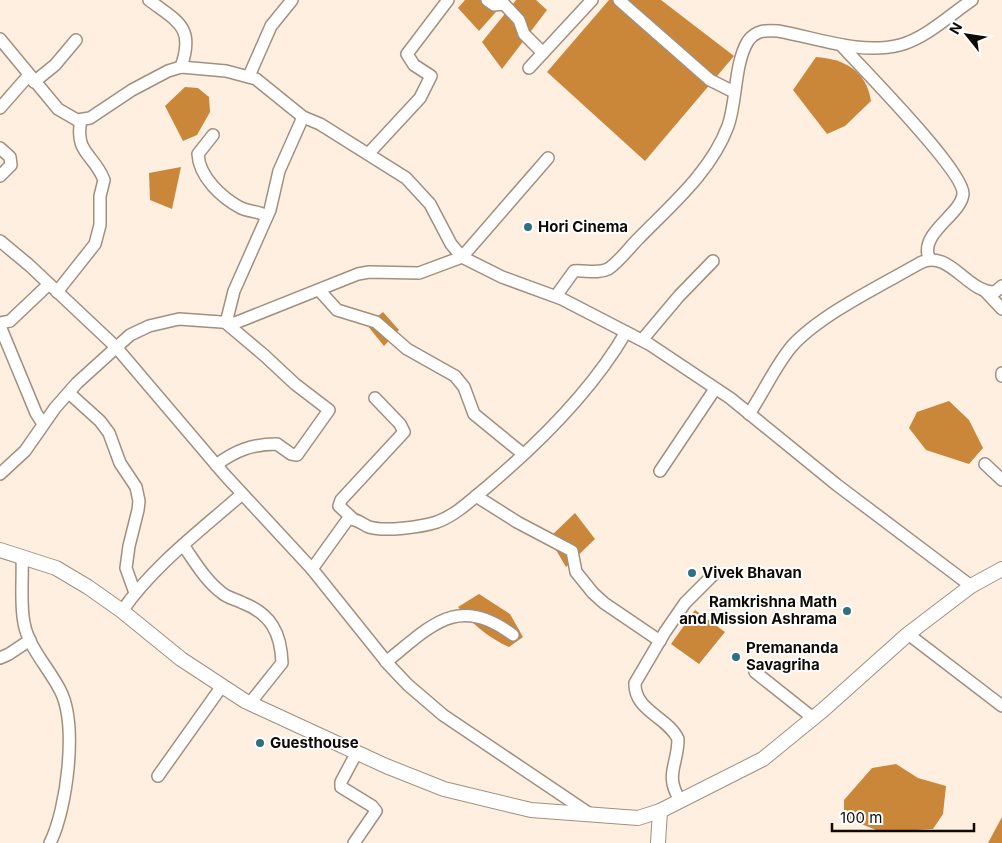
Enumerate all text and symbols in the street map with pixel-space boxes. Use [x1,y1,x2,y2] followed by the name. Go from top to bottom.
[942,10,992,60] north arrow
[945,19,965,37] text: N
[538,217,628,236] place label: Hori Cinema
[522,221,534,233] marker: Hori Cinema
[702,563,802,582] place label: Vivek Bhavan
[686,567,698,579] marker: Vivek Bhavan
[679,592,837,628] place label: Ramkrishna Math and Mission Ashrama
[841,605,853,617] marker: Ramkrishna Math and Mission Ashrama
[746,638,838,674] place label: Premananda Savagriha
[730,651,742,663] marker: Premananda Savagriha
[270,733,359,752] place label: Guesthouse
[254,737,266,749] marker: Guesthouse
[832,800,974,832] scale bar
[840,808,882,827] text: 100 m

